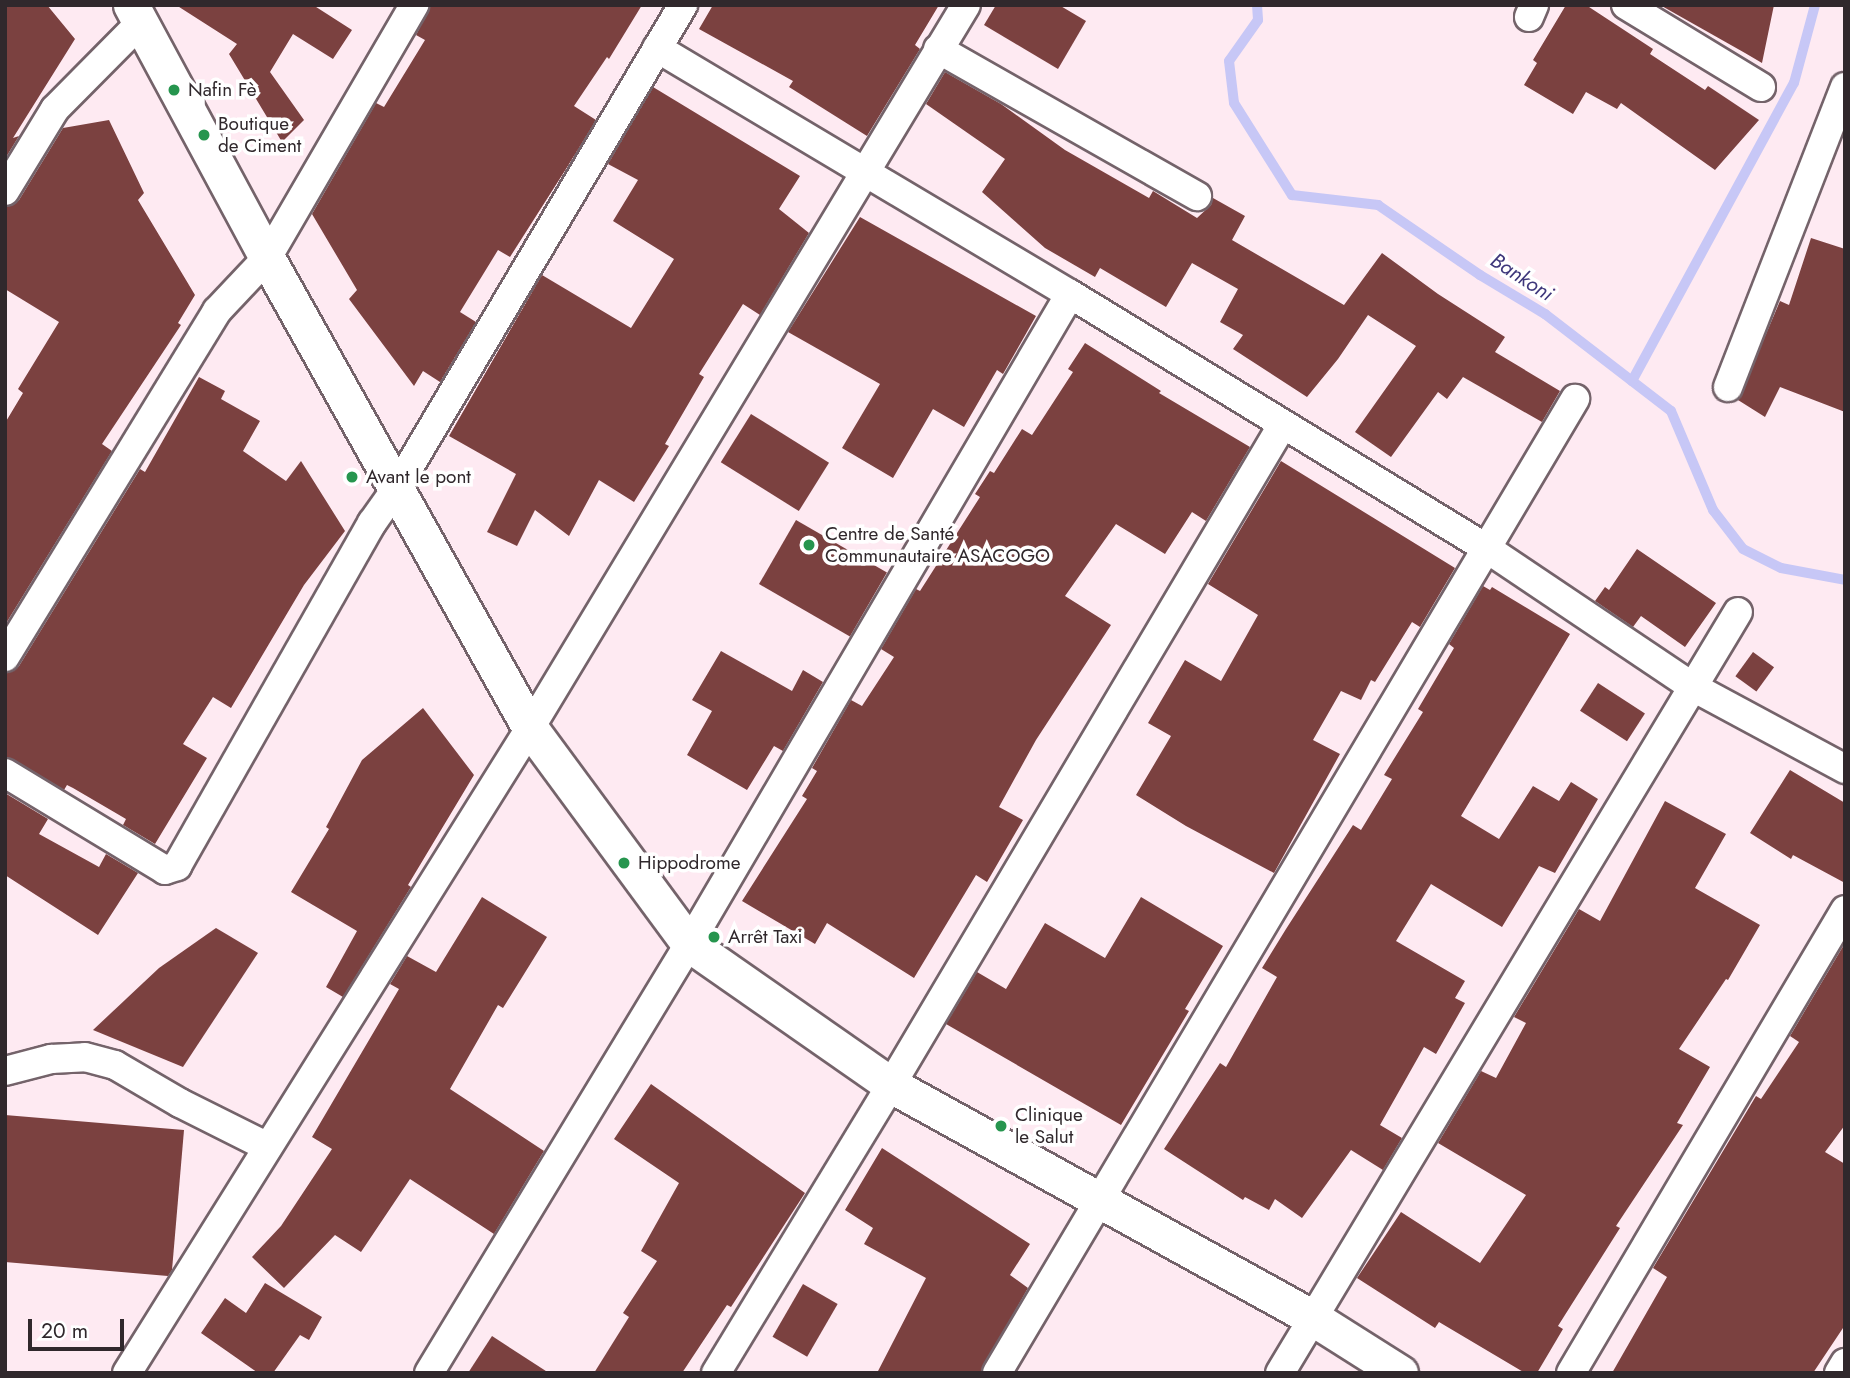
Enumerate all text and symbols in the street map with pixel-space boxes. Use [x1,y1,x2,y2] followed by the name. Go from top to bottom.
[188,79,257,101] place label: Nafin Fè
[166,82,182,98] marker: Nafin Fè
[218,113,301,157] place label: Boutique de Ciment
[196,127,212,143] marker: Boutique de Ciment
[1486,248,1558,306] water label: Bankoni
[366,466,471,488] place label: Avant le pont
[344,469,360,485] marker: Avant le pont
[825,523,1050,567] place label: Centre de Santé Communautaire ASACOGO
[799,535,819,555] marker: Centre de Santé Communautaire ASACOGO
[638,852,741,874] place label: Hippodrome
[616,855,632,871] marker: Hippodrome
[728,926,802,948] place label: Arrêt Taxi
[706,929,722,945] marker: Arrêt Taxi
[1015,1104,1083,1148] place label: Clinique le Salut
[993,1118,1009,1134] marker: Clinique le Salut
[32,1304,128,1348] scale bar
[41,1316,88,1346] text: 20 m

